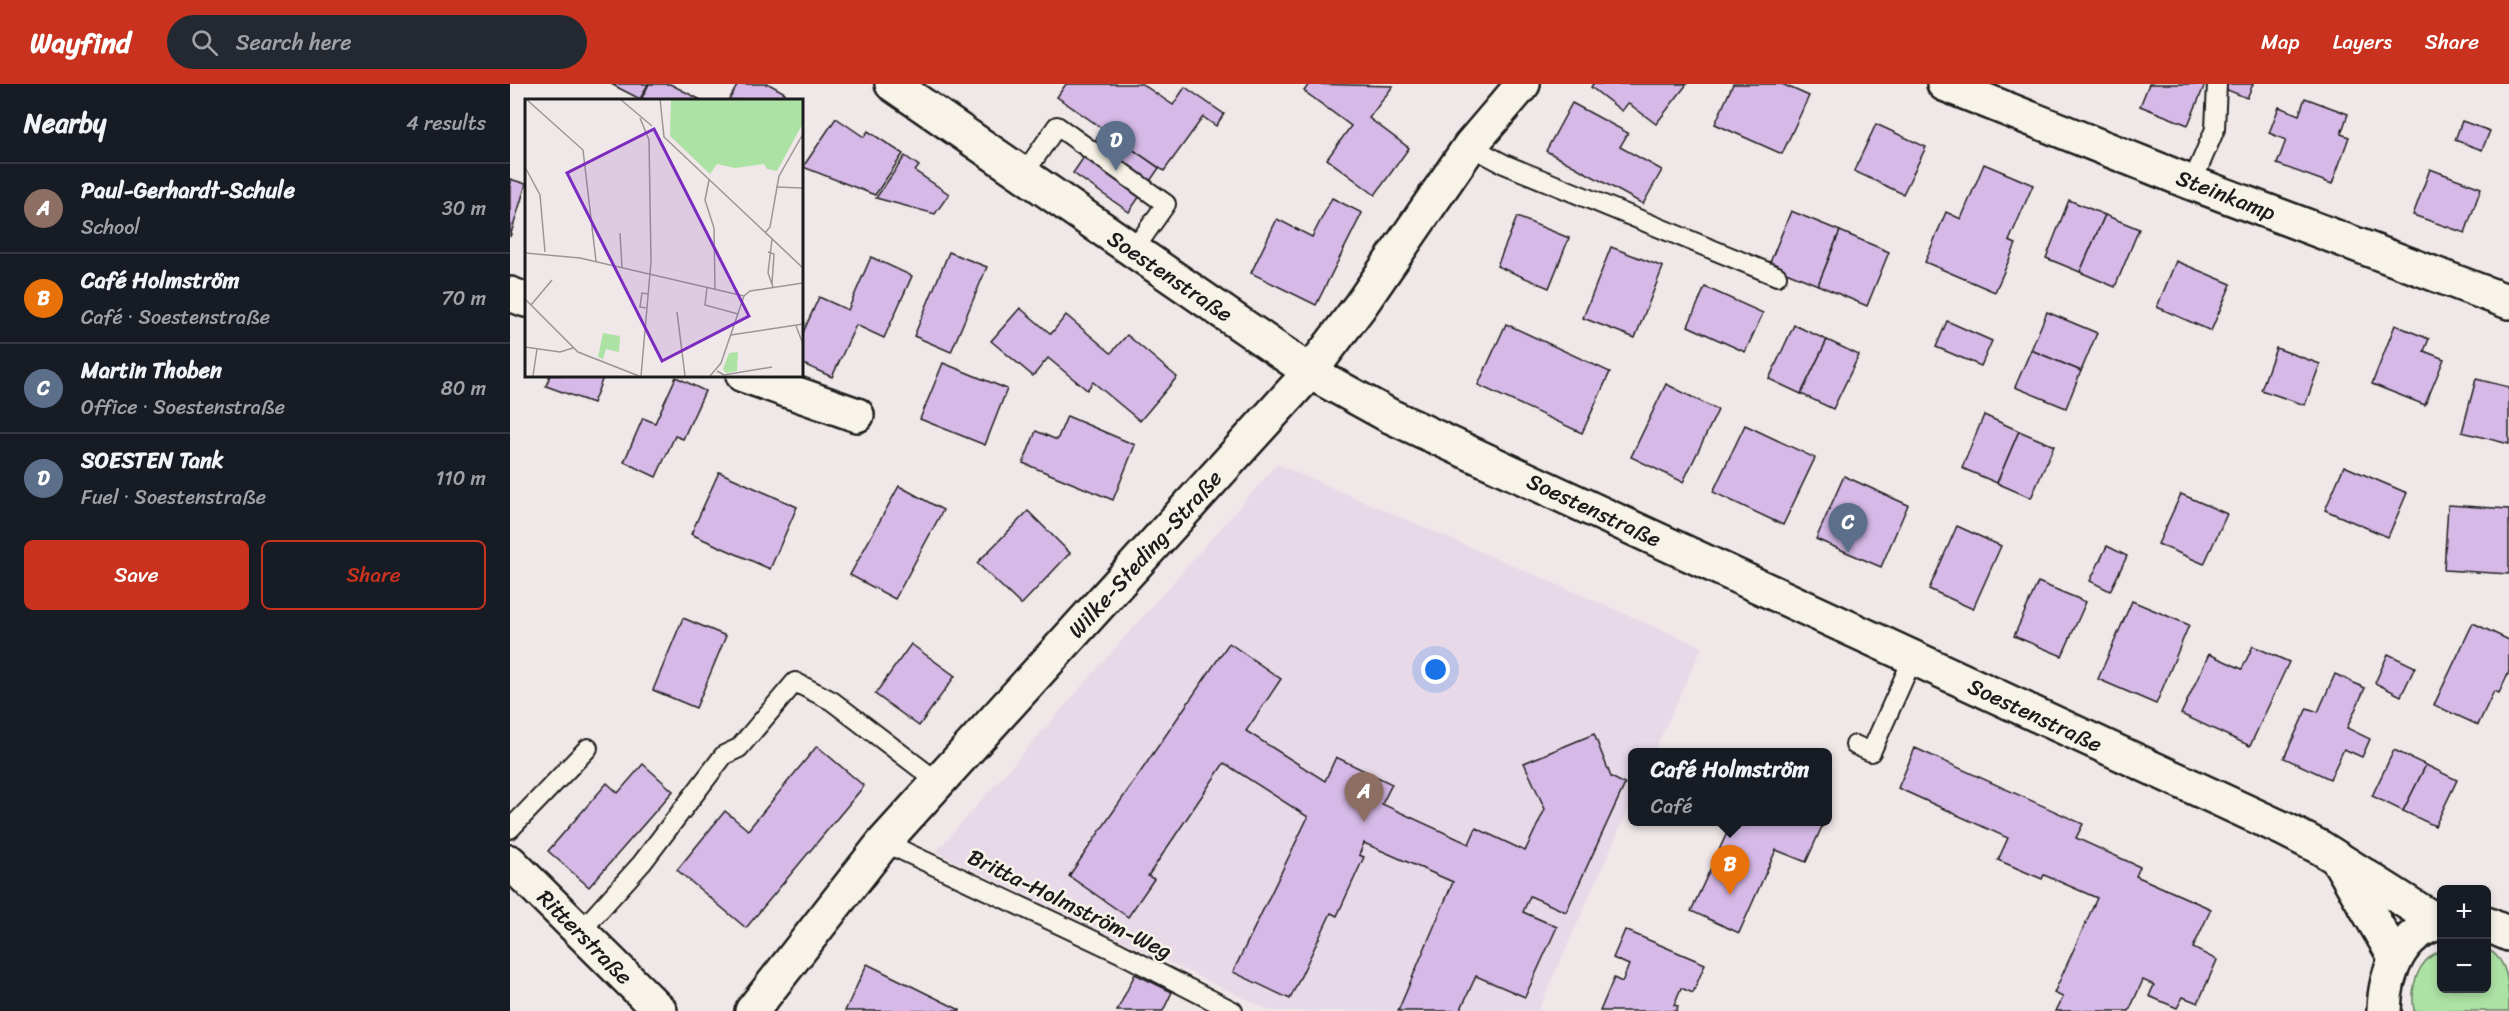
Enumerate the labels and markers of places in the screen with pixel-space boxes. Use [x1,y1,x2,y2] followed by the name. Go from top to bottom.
[1096,122,1136,171] pin: D
[1828,504,1868,553] pin: C
[1344,772,1384,822] pin: A
[1710,846,1750,895] pin: B

